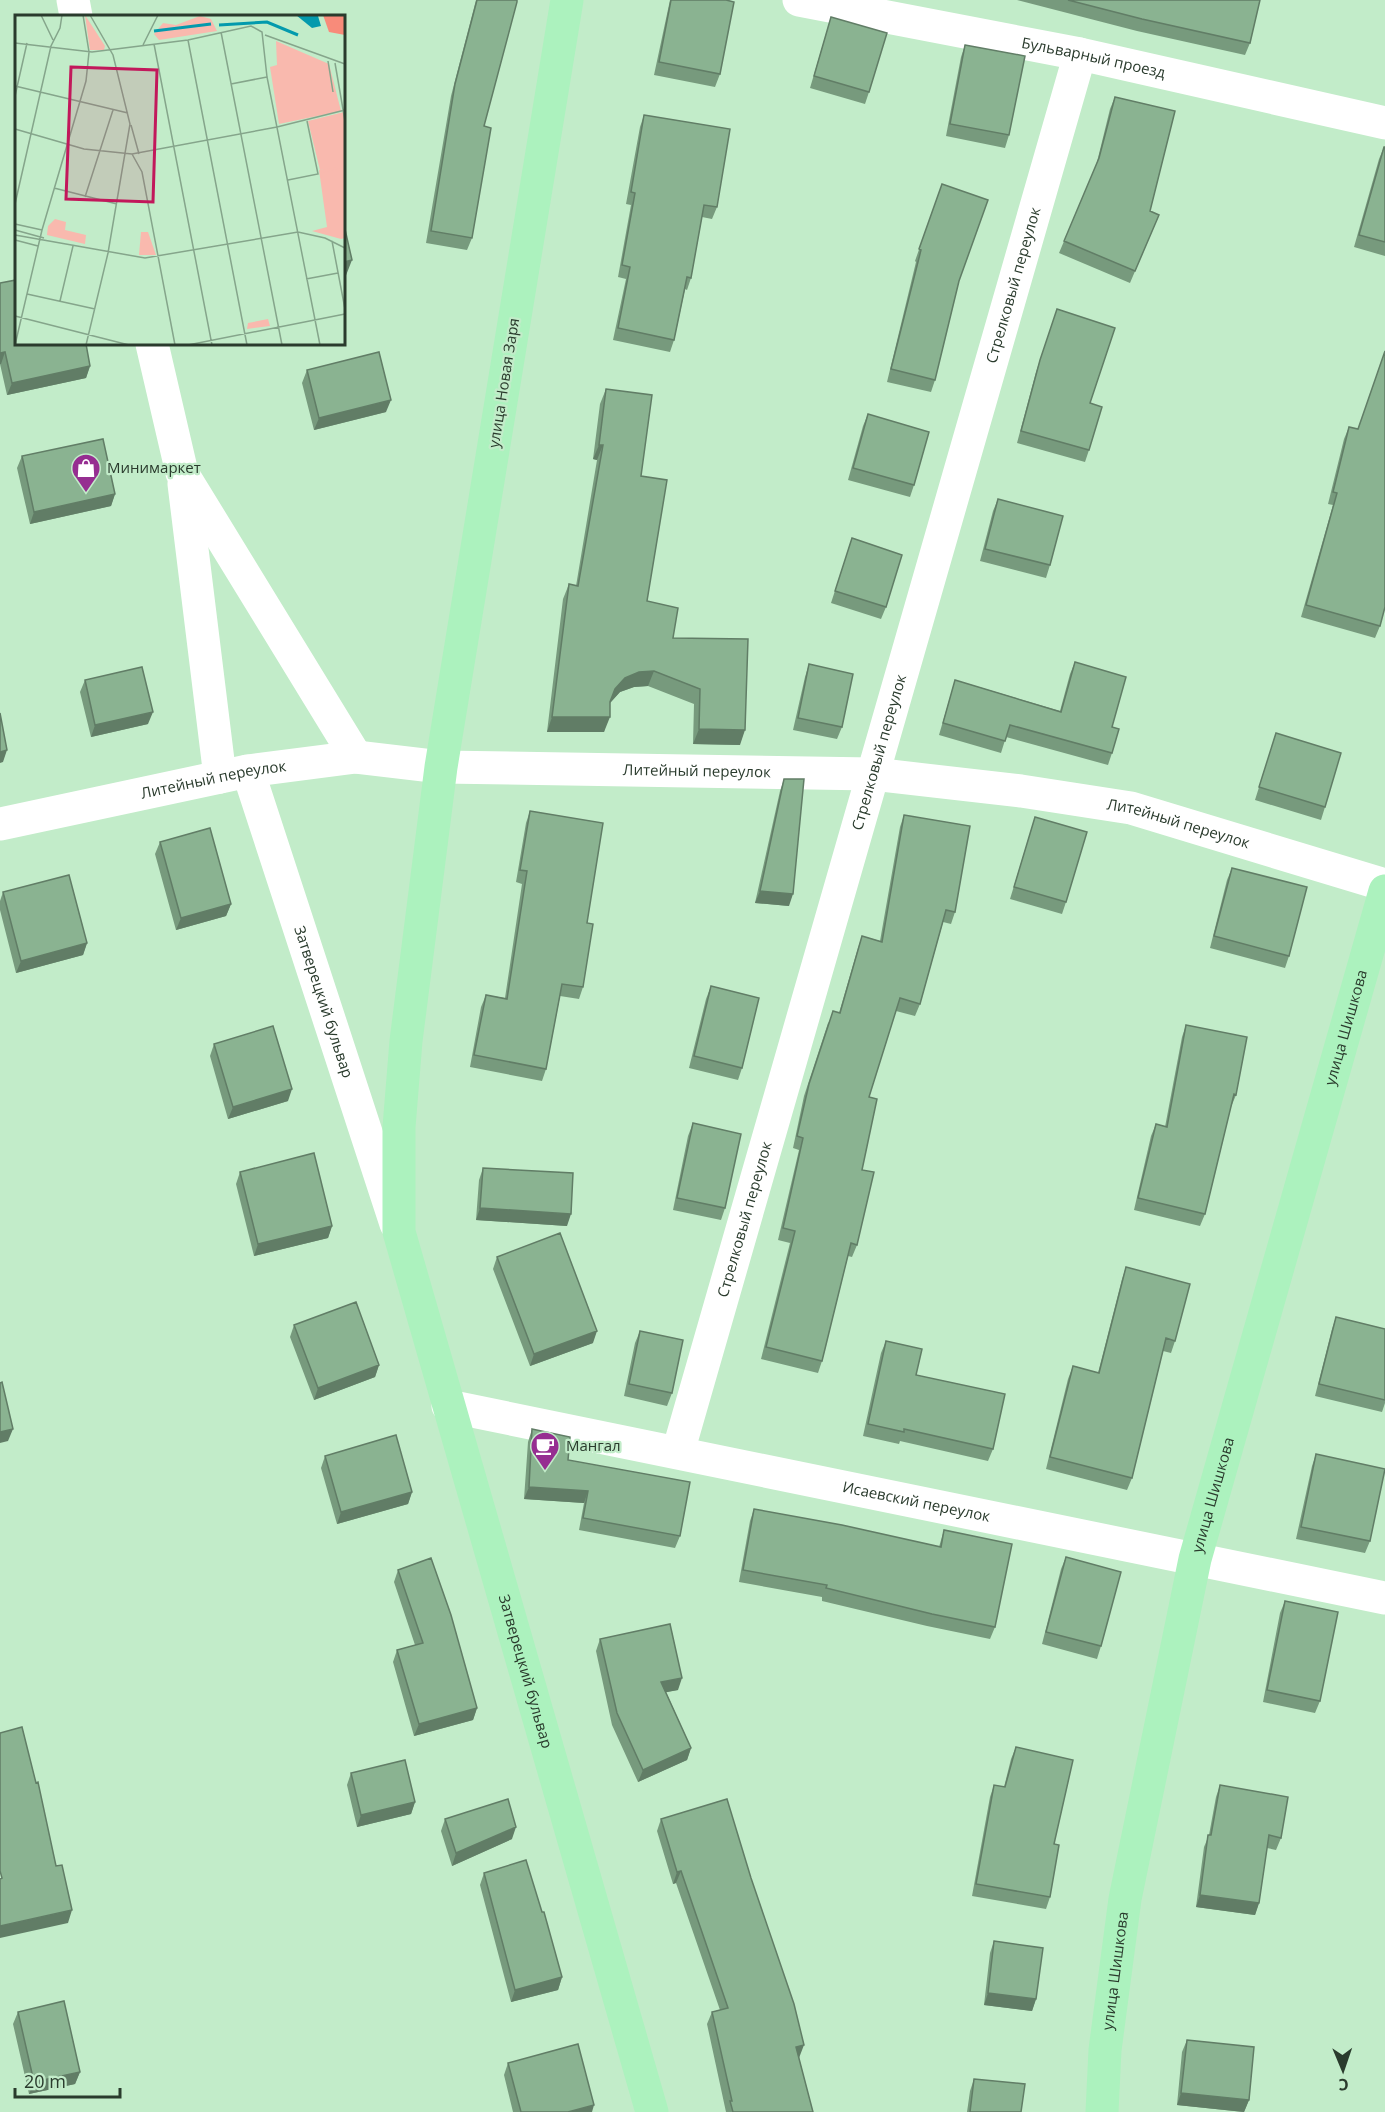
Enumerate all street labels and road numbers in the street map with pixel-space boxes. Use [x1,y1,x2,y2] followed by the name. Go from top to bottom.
[1020,32,1168,82] street label: Бульварный проезд
[981,204,1045,365] street label: Стрелковый переулок
[483,317,523,449] street label: улица Новая Заря
[846,672,910,832] street label: Стрелковый переулок
[139,755,287,803] street label: Литейный переулок
[623,759,771,781] street label: Литейный переулок
[1106,793,1253,853] street label: Литейный переулок
[290,923,359,1080] street label: Затверецкий бульвар
[1319,967,1371,1088] street label: улица Шишкова
[712,1139,776,1299] street label: Стрелковый переулок
[1186,1435,1238,1555] street label: улица Шишкова
[841,1476,992,1526] street label: Исаевский переулок
[495,1592,558,1750] street label: Затверецкий бульвар
[1097,1910,1132,2031] street label: улица Шишкова

